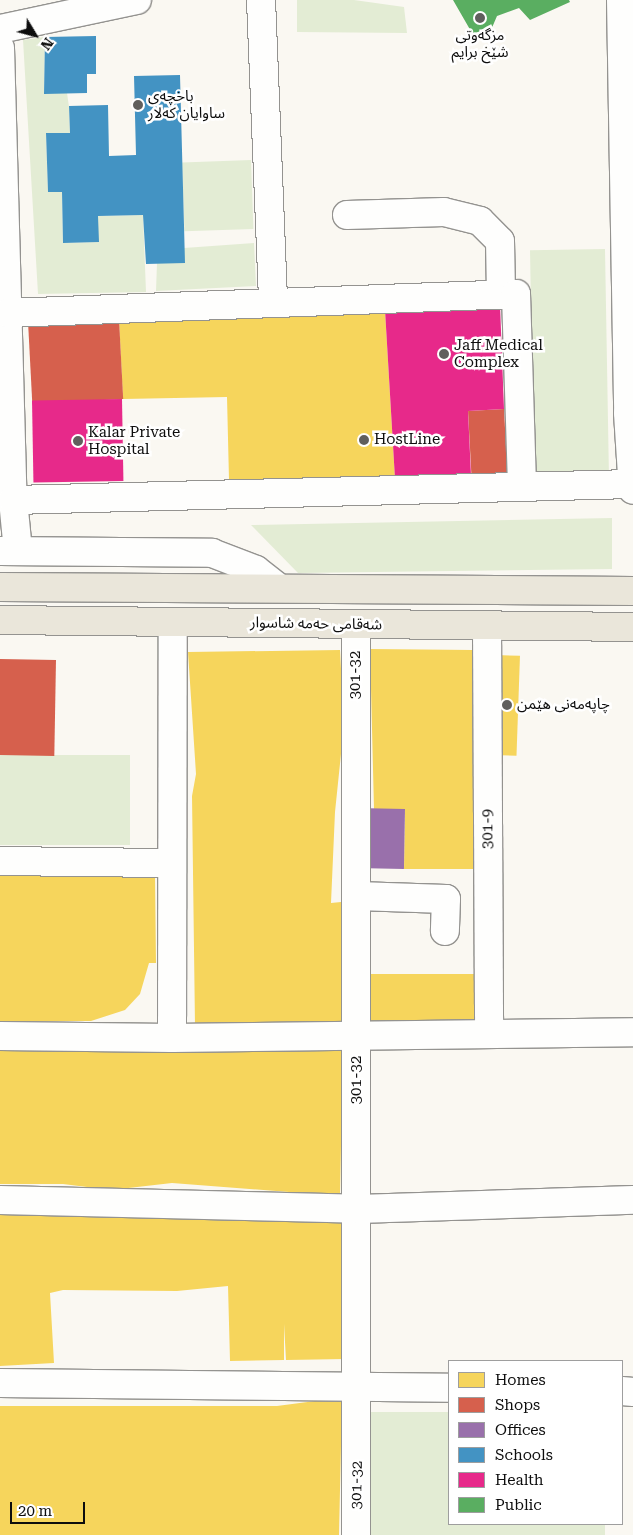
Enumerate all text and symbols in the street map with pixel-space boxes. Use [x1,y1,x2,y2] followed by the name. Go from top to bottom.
[10,10,60,60] north arrow
[474,12,486,24] marker: مزگەوتی شێخ برایم
[452,26,508,61] place label: مزگەوتی شێخ برایم
[37,35,57,53] text: N
[148,87,225,122] place label: باخچەی ساوایان کەلار
[132,99,144,111] marker: باخچەی ساوایان کەلار
[454,336,543,371] place label: Jaff Medical Complex
[438,348,450,360] marker: Jaff Medical Complex
[88,423,180,458] place label: Kalar Private Hospital
[374,431,440,449] place label: HostLine
[358,434,370,446] marker: HostLine
[72,435,84,447] marker: Kalar Private Hospital
[250,614,382,634] street label: شەقامی حەمە شاسوار
[347,651,365,699] street label: 301-32
[517,696,610,714] place label: چاپەمەنی هێمن
[501,699,513,711] marker: چاپەمەنی هێمن
[479,809,497,849] street label: 301-9
[348,1056,366,1104] street label: 301-32
[448,1360,623,1525] legend
[495,1371,546,1389] text: Homes
[495,1396,540,1414] text: Shops
[495,1421,546,1439] text: Offices
[495,1446,553,1464] text: Schools
[348,1461,366,1509] street label: 301-32
[495,1471,544,1489] text: Health
[12,1492,88,1524] scale bar
[495,1496,542,1514] text: Public
[18,1502,52,1520] text: 20 m

